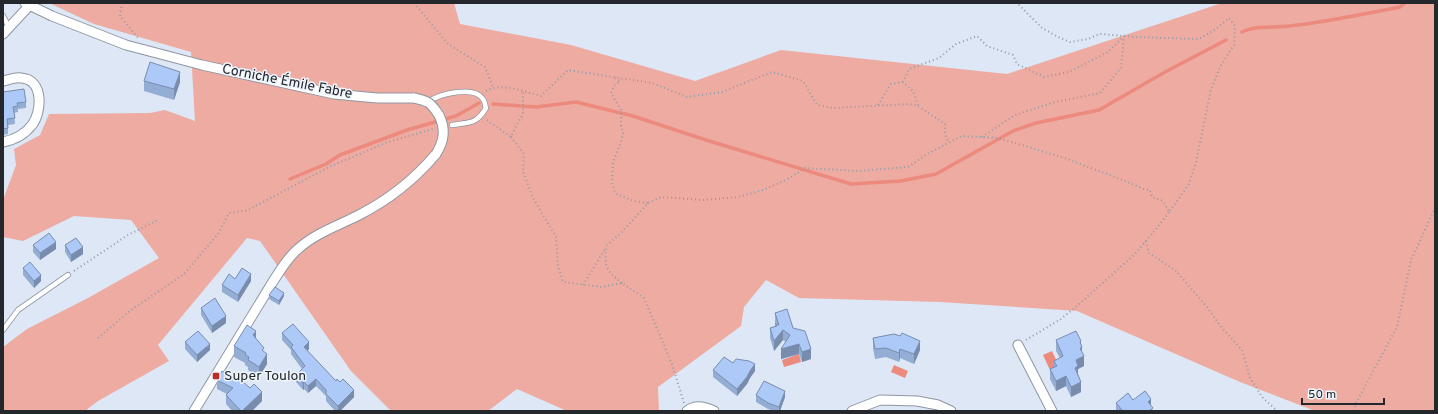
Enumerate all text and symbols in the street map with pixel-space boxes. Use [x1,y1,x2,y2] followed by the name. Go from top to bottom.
[220,60,354,103] street label: Corniche Émile Fabre
[224,368,306,385] place label: Super Toulon
[211,371,221,381] marker: Super Toulon
[1302,380,1384,406] scale bar
[1308,387,1336,403] text: 50 m

